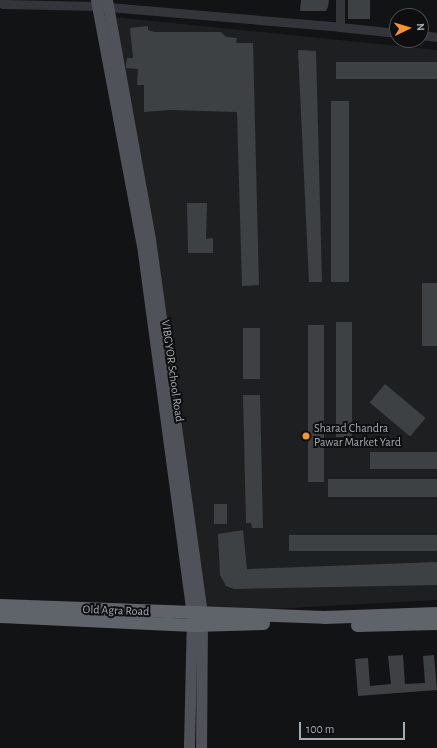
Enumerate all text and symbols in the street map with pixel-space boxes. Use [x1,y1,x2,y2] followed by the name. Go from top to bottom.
[389,8,429,48] north arrow
[415,23,426,31] text: N
[158,319,186,423] street label: VIBGYOR School Road
[314,422,401,450] place label: Sharad Chandra Pawar Market Yard
[301,431,311,441] marker: Sharad Chandra Pawar Market Yard
[82,603,150,619] street label: Old Agra Road
[301,714,407,740] scale bar
[306,723,334,735] text: 100 m

